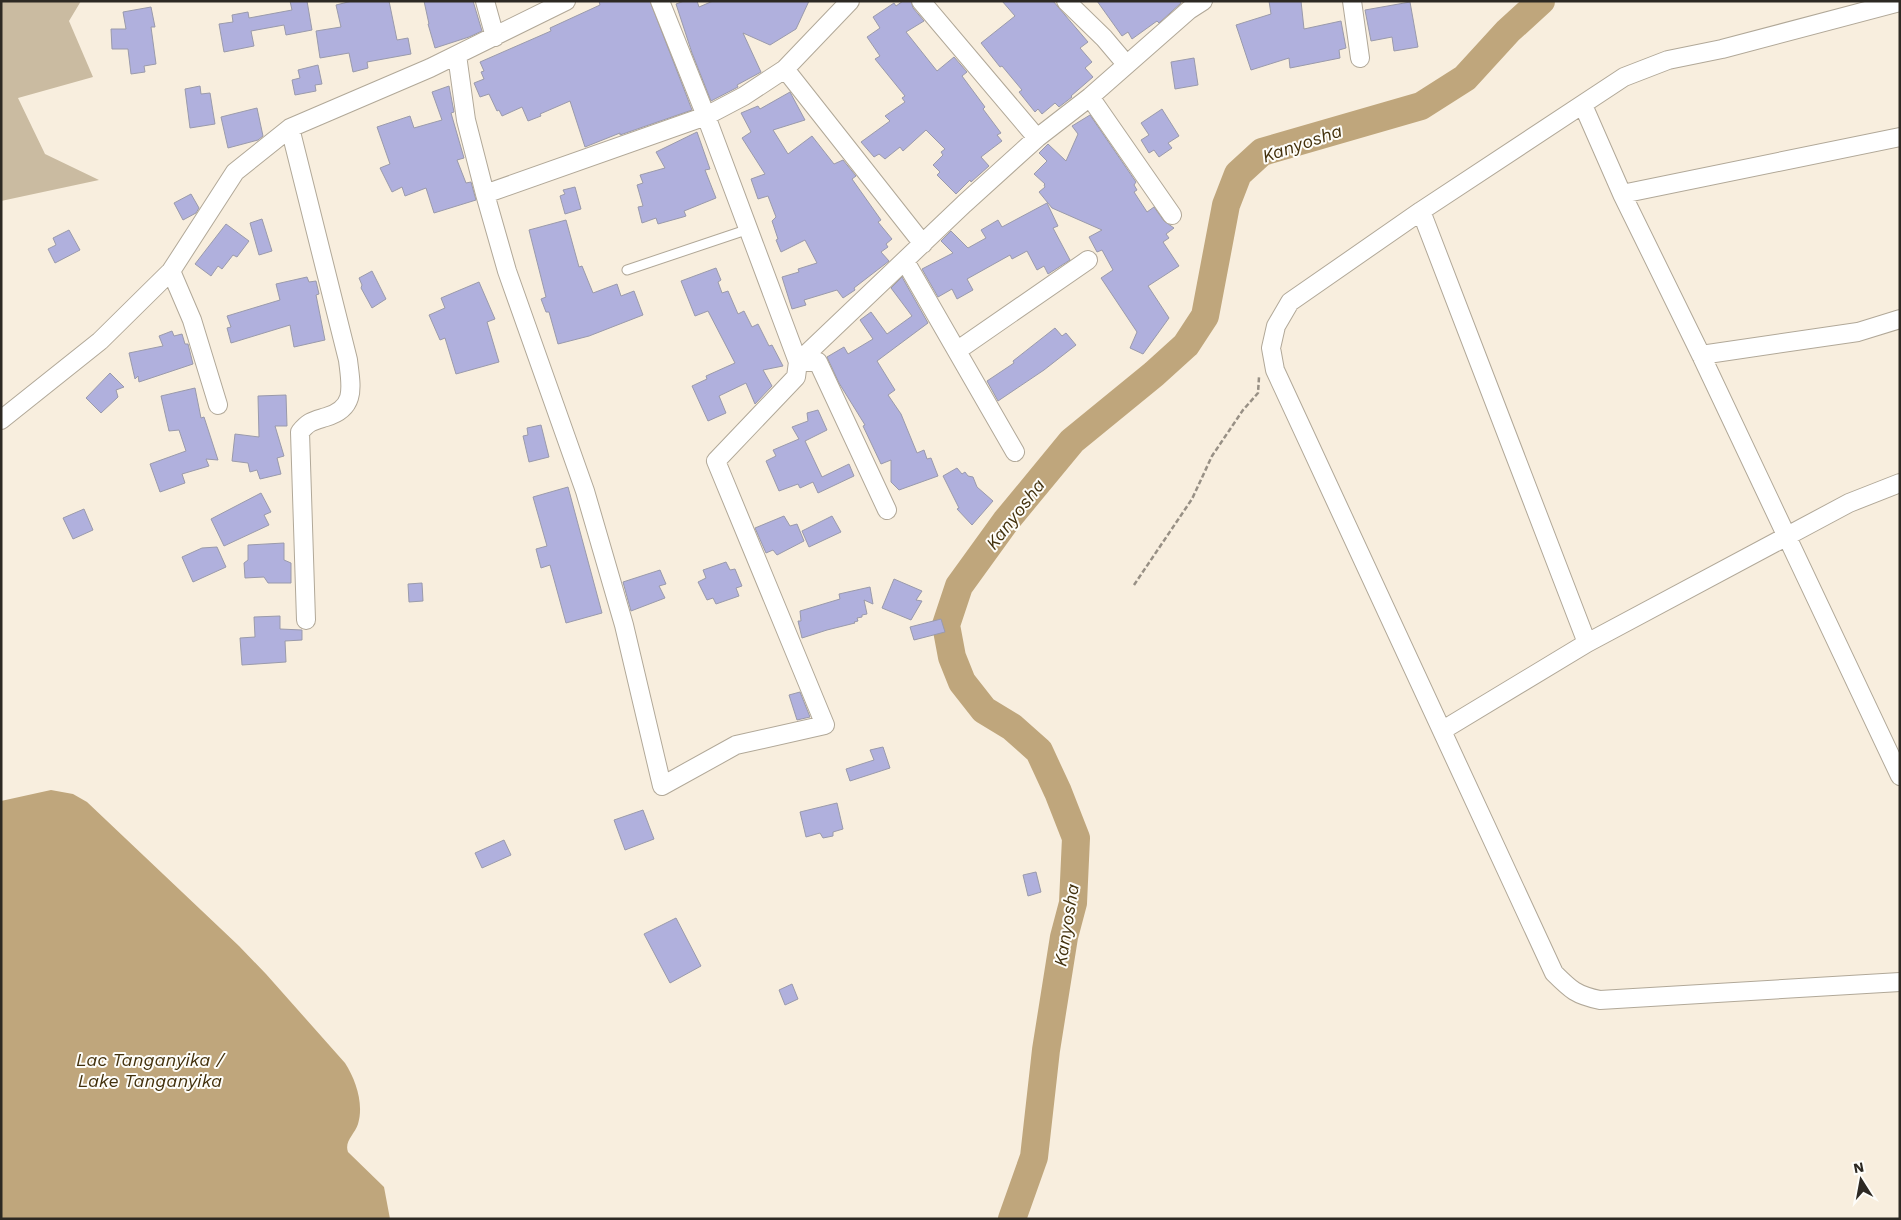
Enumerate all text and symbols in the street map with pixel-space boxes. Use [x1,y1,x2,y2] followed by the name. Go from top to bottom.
[1259,119,1345,167] water label: Kanyosha
[981,475,1049,553] water label: Kanyosha
[1049,882,1083,968] water label: Kanyosha
[76,1049,226,1091] water label: Lac Tanganyika / Lake Tanganyika
[1836,1155,1886,1205] north arrow
[1852,1158,1865,1176] text: N

